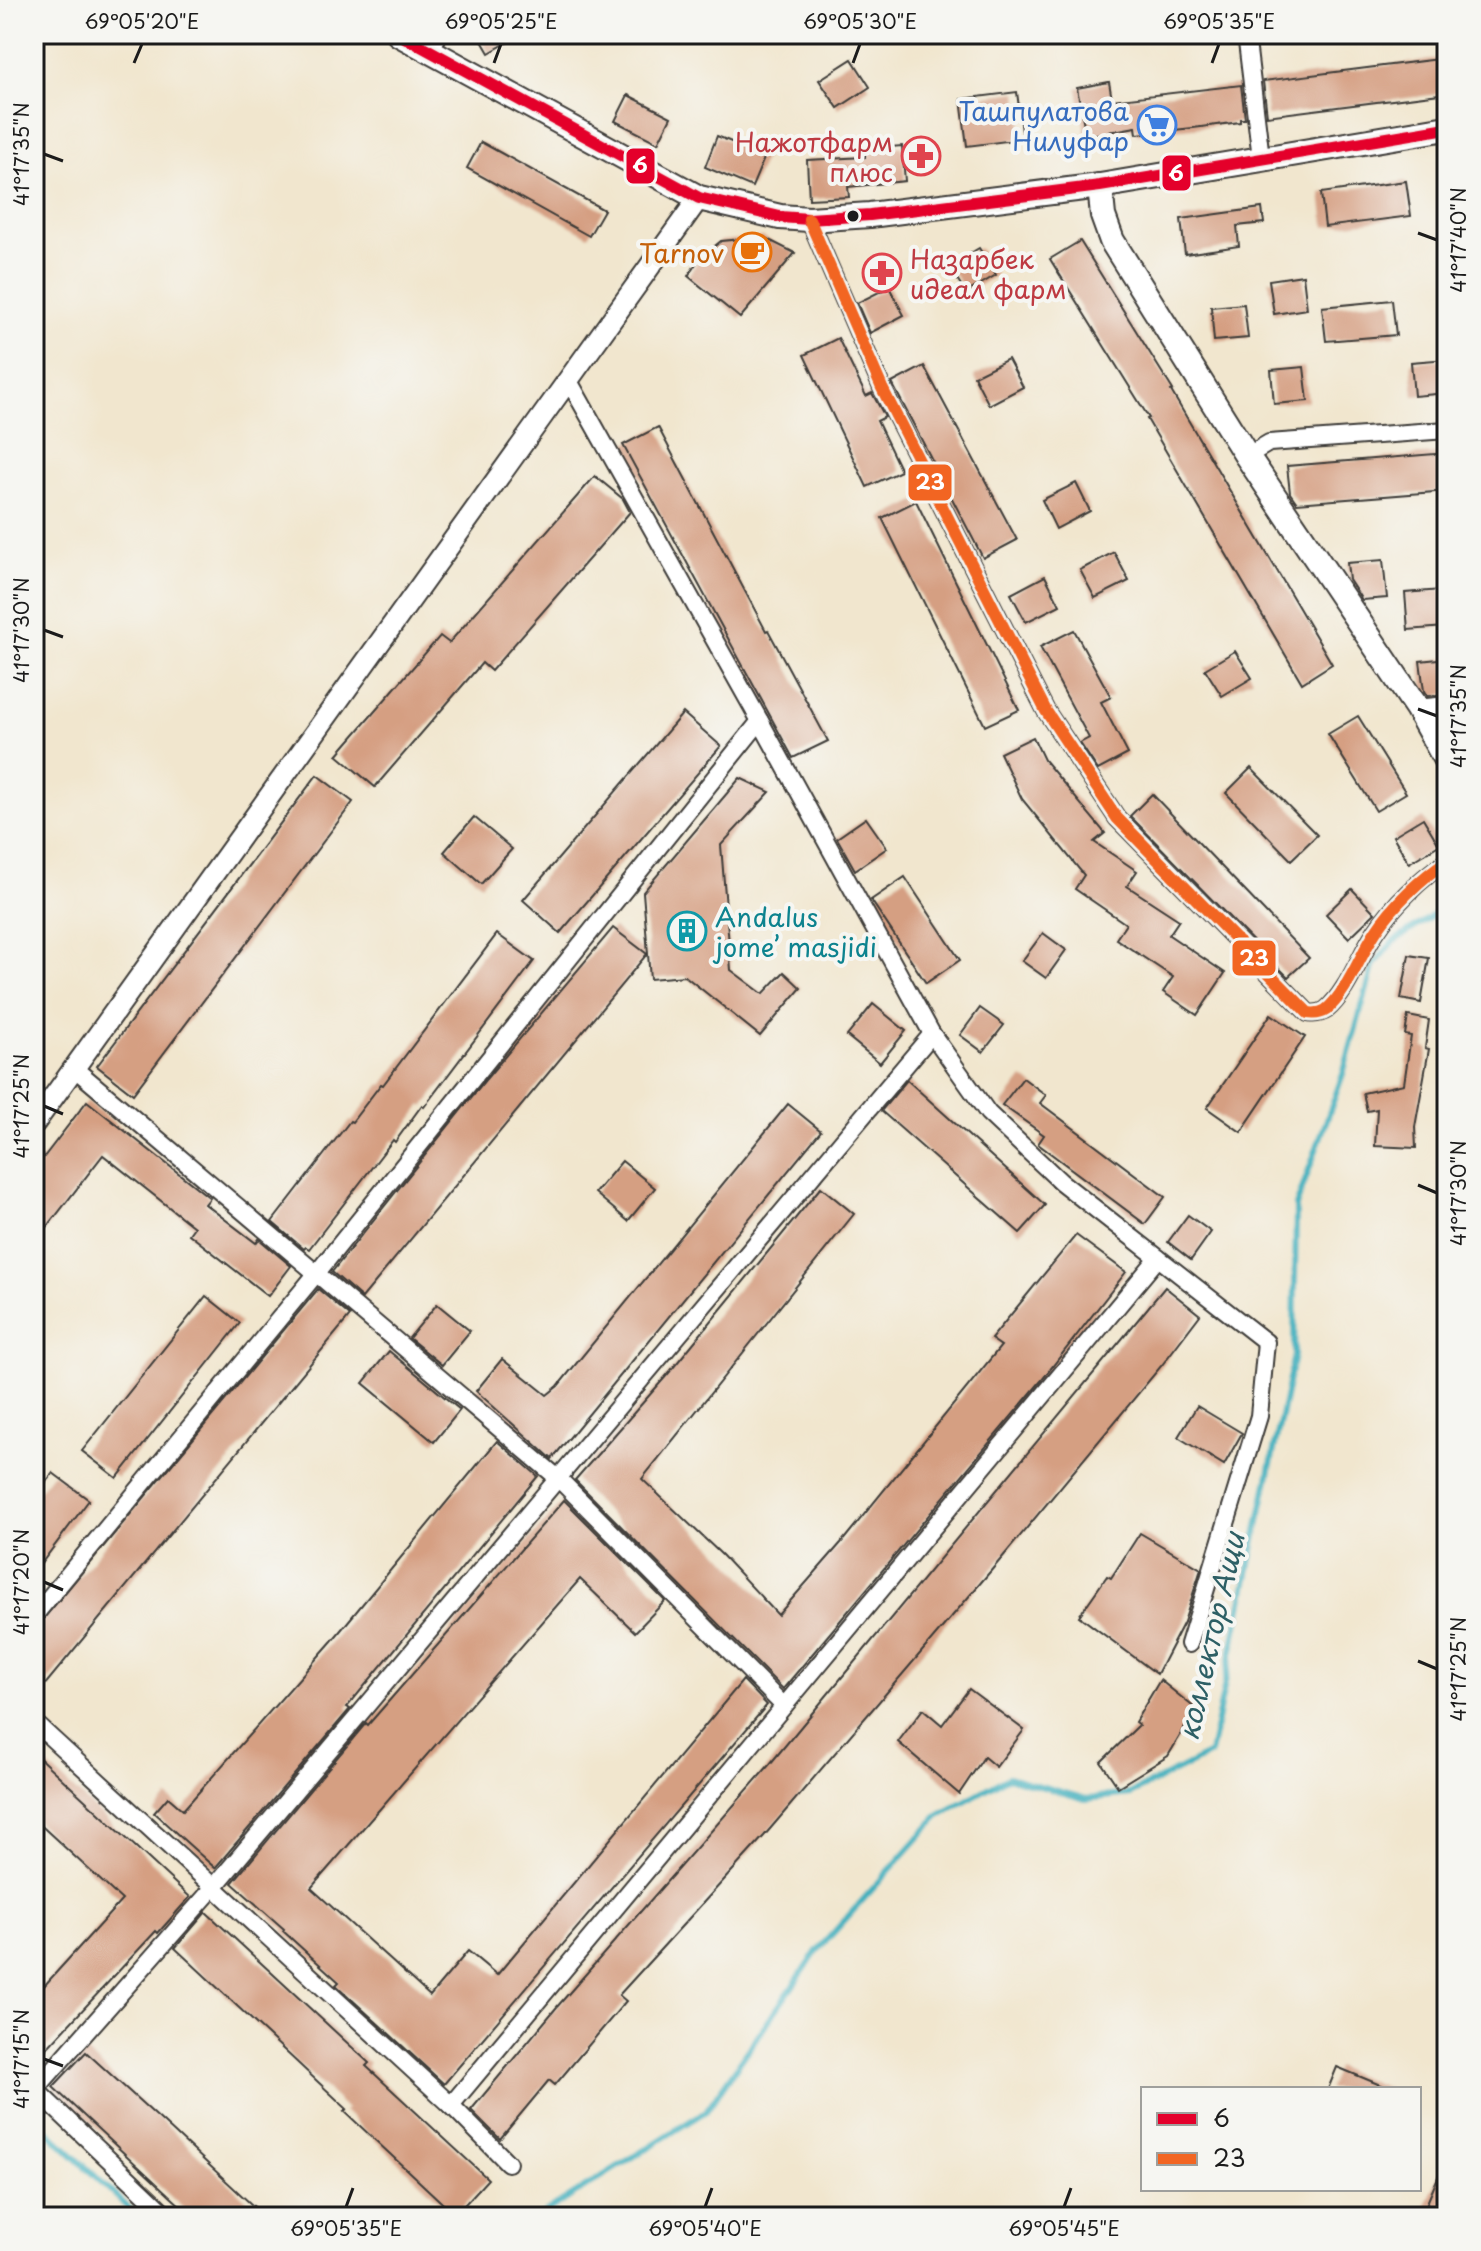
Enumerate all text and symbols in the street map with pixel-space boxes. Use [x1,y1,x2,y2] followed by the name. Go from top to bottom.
[85,6,199,36] text: 69°05'20"E
[445,6,557,36] text: 69°05'25"E
[803,6,917,36] text: 69°05'30"E
[1163,6,1275,36] text: 69°05'35"E
[959,91,1130,160] place label: Ташпулатова Нилуфар
[6,102,36,206] text: 41°17'35"N
[1136,104,1178,146] supermarket icon: Ташпулатова Нилуфар
[735,122,893,191] place label: Нажотфарм плюс
[900,135,942,177] pharmacy icon: Нажотфарм плюс
[625,147,656,185] line badge: 6
[632,147,648,180] text: 6
[1161,154,1192,192] line badge: 6
[1168,155,1184,188] text: 6
[1443,187,1473,293] text: 41°17'40"N
[845,208,861,224] unlabelled marker
[731,231,773,273] cafe icon: Tarnov
[639,233,724,272] place label: Tarnov
[910,239,1067,308] place label: Назарбек идеал фарм
[861,252,903,294] pharmacy icon: Назарбек идеал фарм
[907,463,953,502] line badge: 23
[915,464,945,497] text: 23
[6,577,36,683] text: 41°17'30"N
[1443,664,1473,768] text: 41°17'35"N
[712,897,877,966] place label: Andalus jome’ masjidi
[666,910,708,952] building icon: Andalus jome’ masjidi
[1231,939,1277,977] line badge: 23
[1239,940,1269,973] text: 23
[6,1054,36,1158] text: 41°17'25"N
[1443,1140,1473,1246] text: 41°17'30"N
[1165,1526,1255,1744] water label: коллектор Ащи
[6,1529,36,1635] text: 41°17'20"N
[1443,1617,1473,1721] text: 41°17'25"N
[6,2009,36,2109] text: 41°17'15"N
[1141,2087,1421,2191] legend
[1213,2099,1230,2135] text: 6
[1213,2139,1246,2175] text: 23
[290,2213,402,2243] text: 69°05'35"E
[648,2213,762,2243] text: 69°05'40"E
[1008,2213,1120,2243] text: 69°05'45"E

